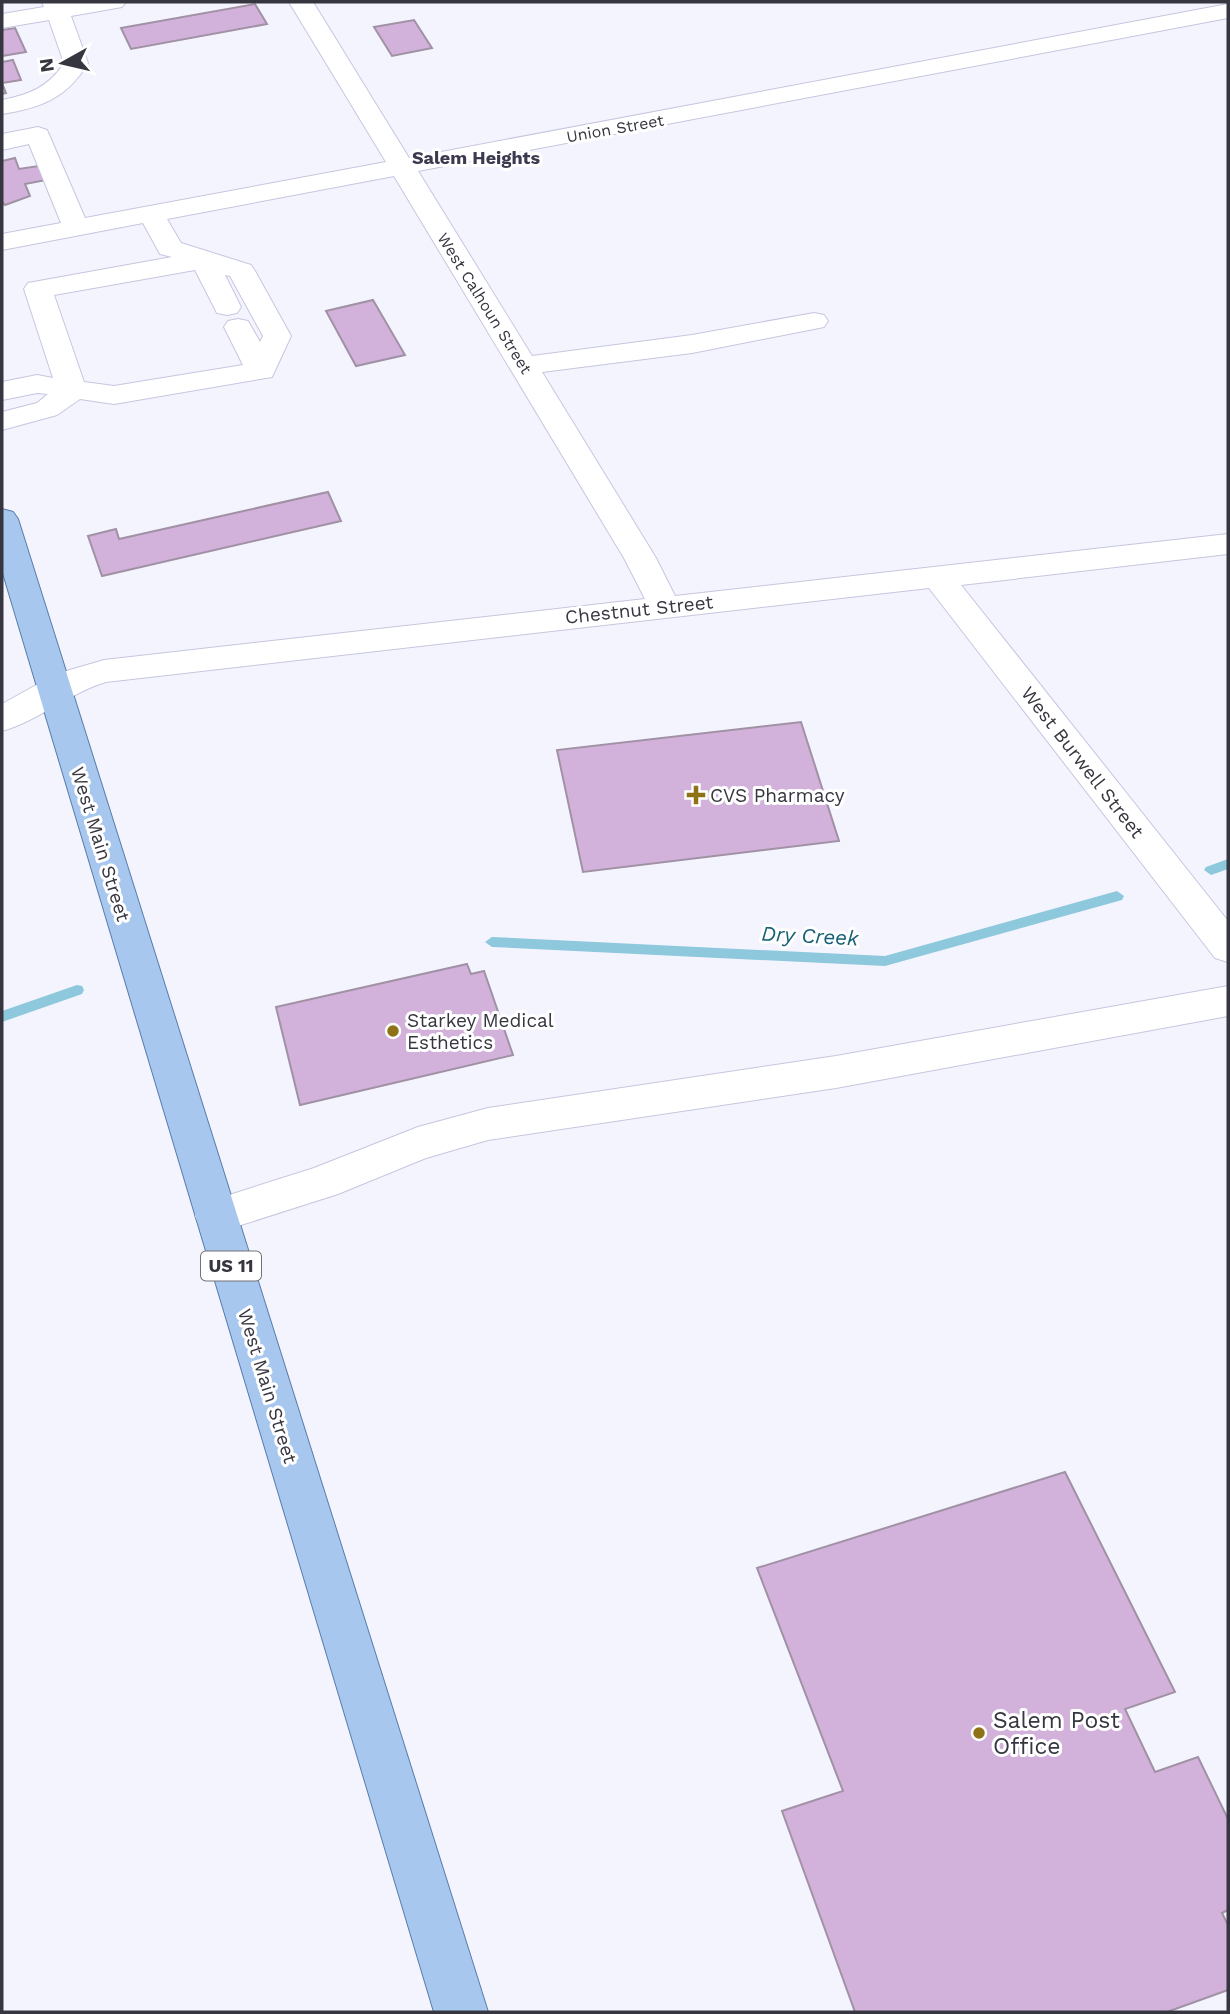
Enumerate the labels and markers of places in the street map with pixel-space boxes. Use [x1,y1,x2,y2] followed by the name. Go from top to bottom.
[710,784,845,807] place label: CVS Pharmacy
[688,787,704,803] marker: CVS Pharmacy
[407,1009,554,1054] place label: Starkey Medical Esthetics
[385,1023,401,1039] marker: Starkey Medical Esthetics
[993,1707,1120,1760] place label: Salem Post Office
[971,1725,987,1741] marker: Salem Post Office

